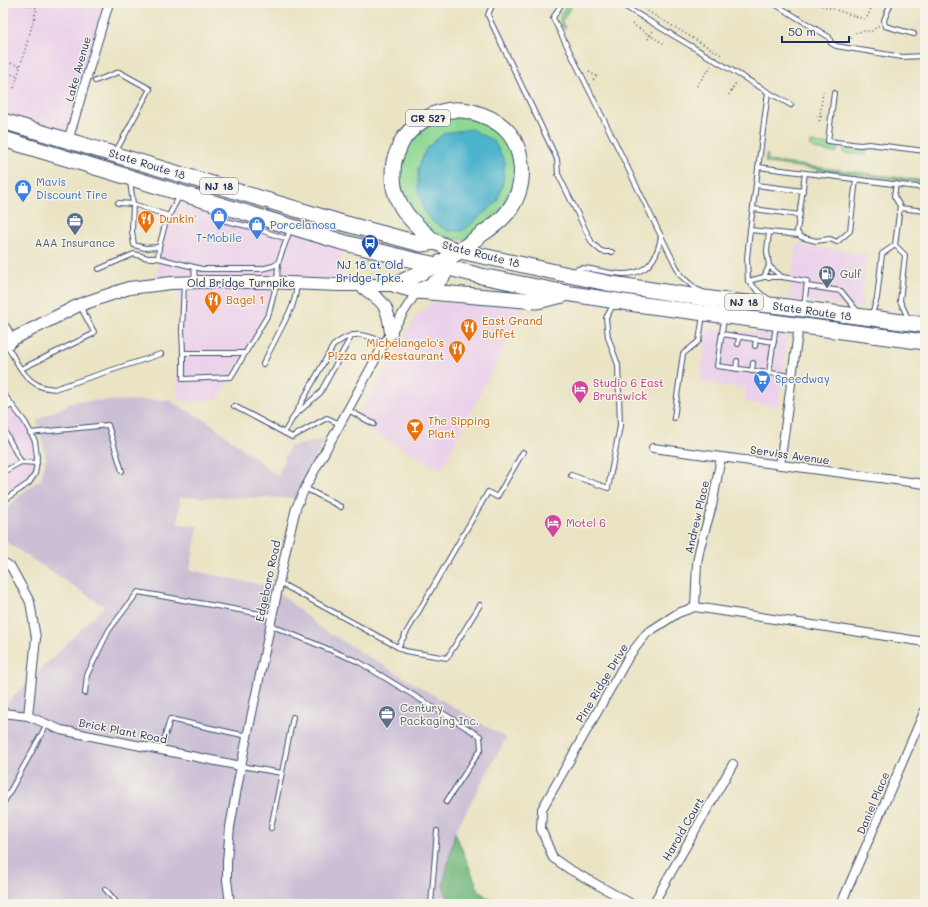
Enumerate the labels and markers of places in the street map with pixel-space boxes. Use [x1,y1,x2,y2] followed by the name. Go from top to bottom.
[36,174,108,202] place label: Mavis Discount Tire
[13,178,33,203] shop icon: Mavis Discount Tire
[209,206,229,231] shop icon: T-Mobile
[136,209,156,234] restaurant icon: Dunkin'
[65,211,85,236] office icon: AAA Insurance
[159,211,196,226] place label: Dunkin'
[247,215,267,240] shop icon: Porcelanosa
[270,217,337,232] place label: Porcelanosa
[196,230,242,245] place label: T-Mobile
[360,233,380,258] bus stop icon: NJ 18 at Old Bridge Tpke.
[35,235,115,250] place label: AAA Insurance
[336,257,404,285] place label: NJ 18 at Old Bridge Tpke.
[817,264,837,289] fuel station icon: Gulf
[840,266,862,281] place label: Gulf
[203,290,223,315] restaurant icon: Bagel 1
[226,292,264,307] place label: Bagel 1
[482,313,542,341] place label: East Grand Buffet
[459,317,479,342] restaurant icon: East Grand Buffet
[328,335,444,363] place label: Michelangelo's Pizza and Restaurant
[447,339,467,364] restaurant icon: Michelangelo's Pizza and Restaurant
[752,369,772,394] supermarket icon: Speedway
[775,371,830,386] place label: Speedway
[593,375,664,403] place label: Studio 6 East Brunswick
[570,379,590,404] hotel icon: Studio 6 East Brunswick
[428,413,490,441] place label: The Sipping Plant
[405,417,425,442] bar icon: The Sipping Plant
[543,513,563,538] hotel icon: Motel 6
[566,515,606,530] place label: Motel 6
[400,700,479,728] place label: Century Packaging Inc.
[377,704,397,729] office icon: Century Packaging Inc.

